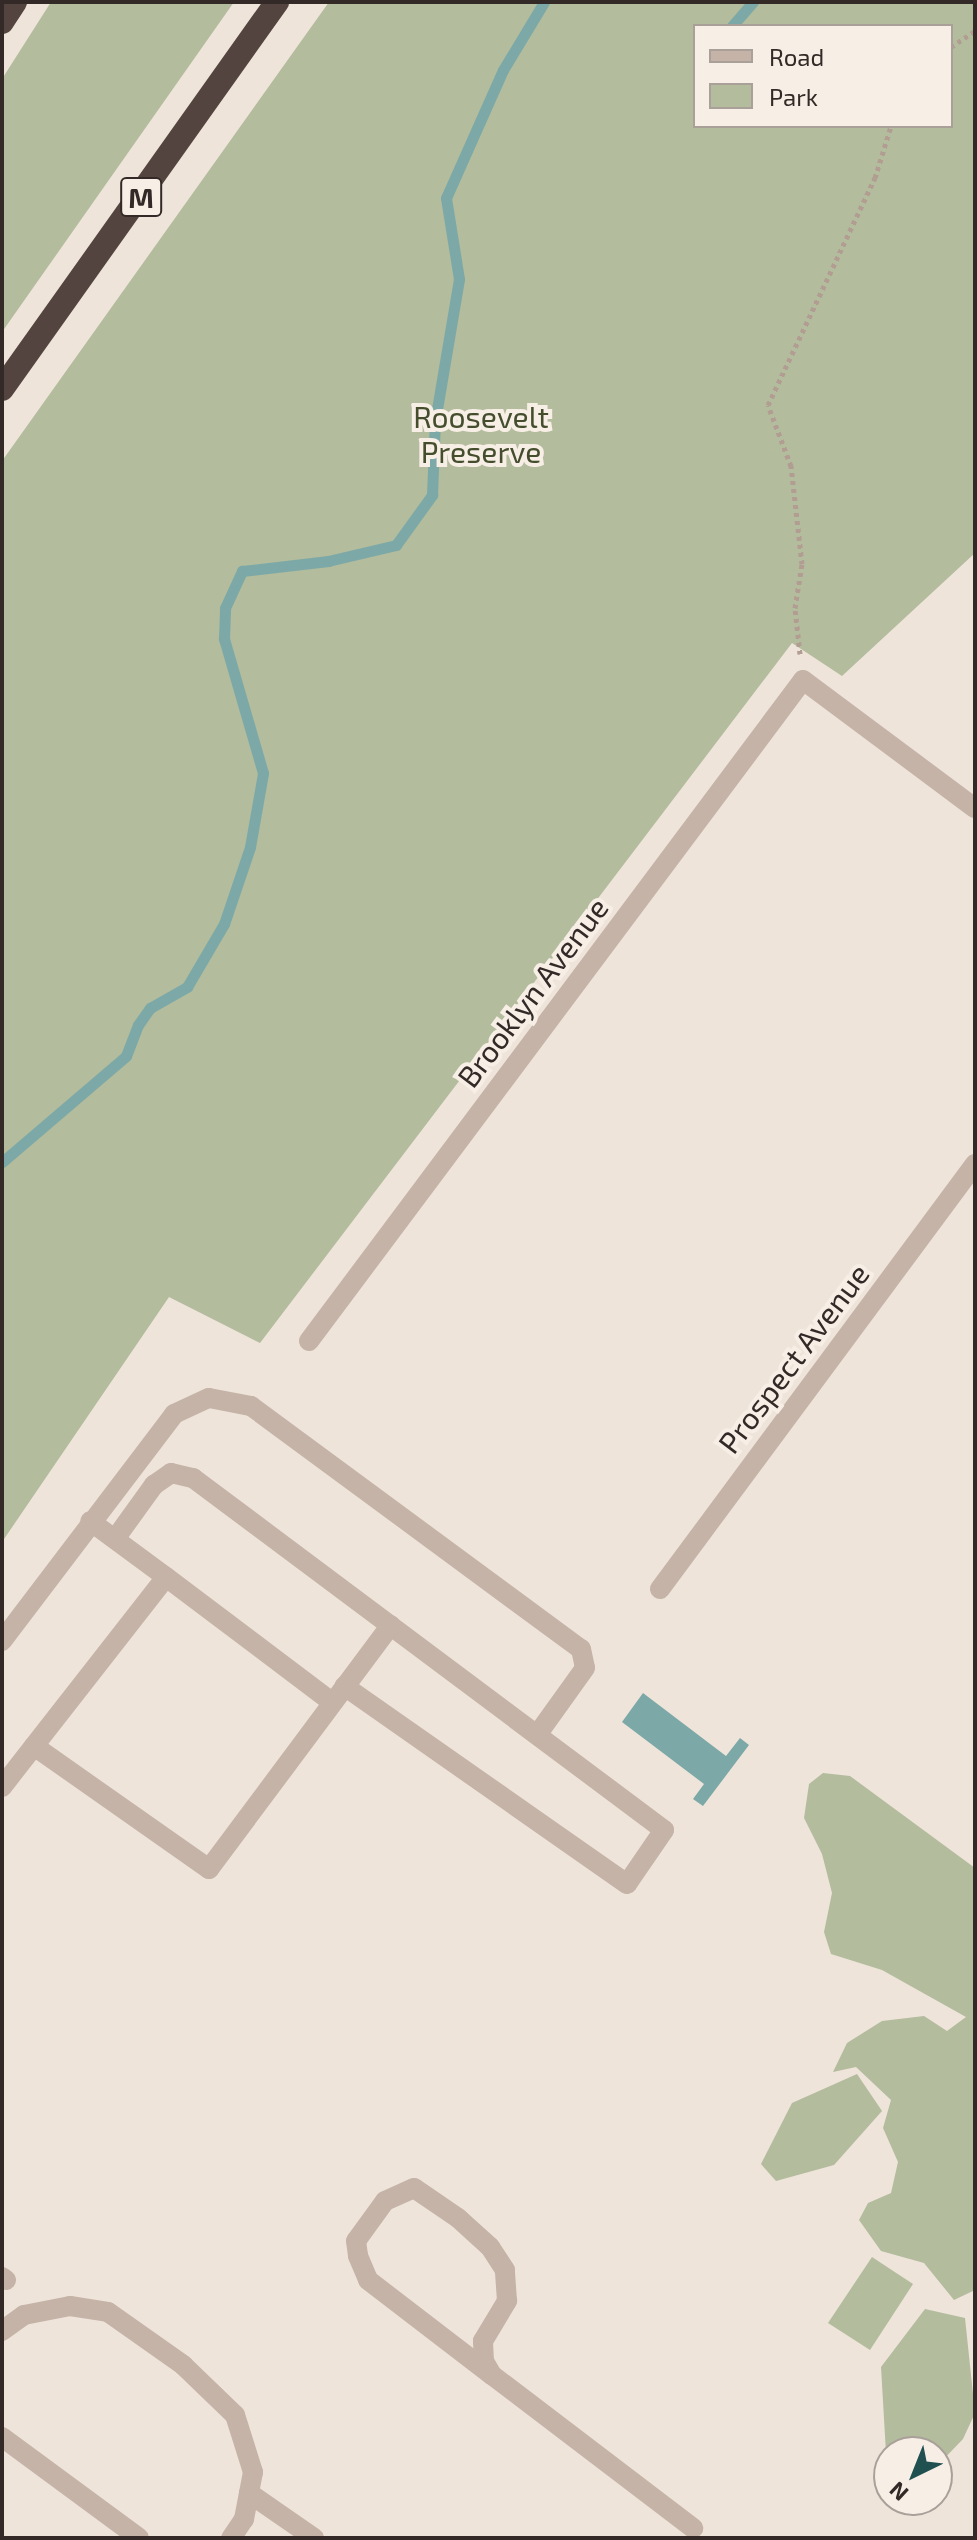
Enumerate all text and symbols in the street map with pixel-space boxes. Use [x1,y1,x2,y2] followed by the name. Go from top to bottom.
[693,24,953,128] legend
[769,42,824,71] text: Road
[769,82,818,111] text: Park
[119,173,163,221] road number: M
[413,398,549,468] park label: Roosevelt Preserve
[449,890,615,1094] street label: Brooklyn Avenue
[710,1256,876,1460] street label: Prospect Avenue
[873,2436,953,2516] north arrow
[883,2477,913,2507] text: N

